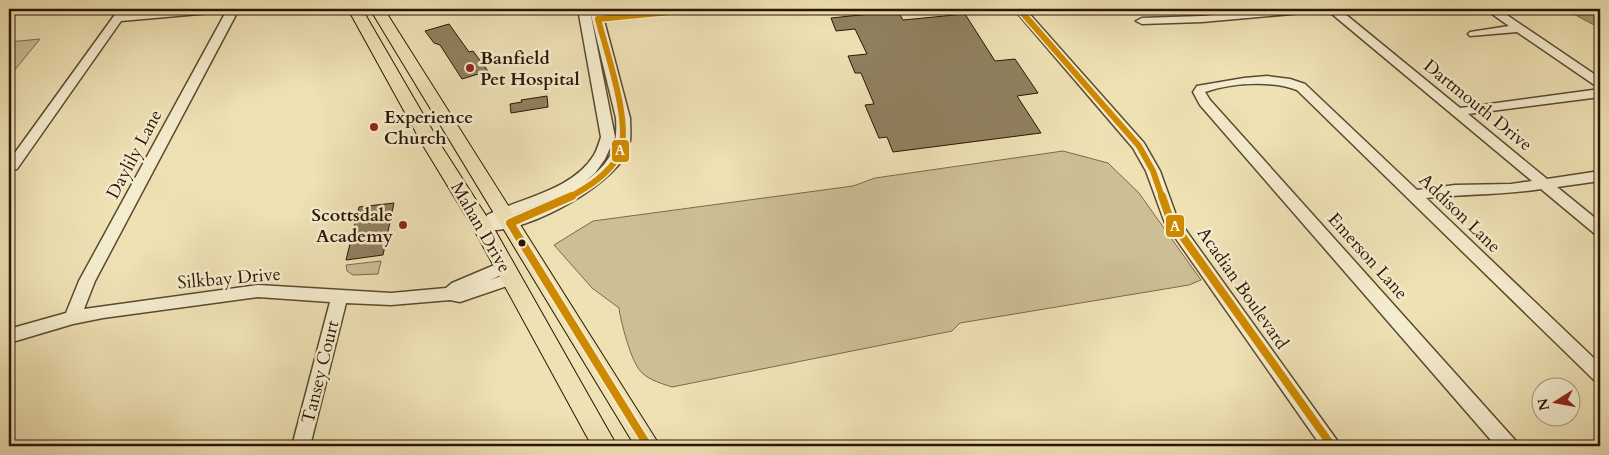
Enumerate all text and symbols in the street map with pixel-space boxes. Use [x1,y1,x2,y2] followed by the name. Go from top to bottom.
[480,46,580,92] place label: Banfield Pet Hospital
[1418,54,1537,157] street label: Dartmouth Drive
[464,62,476,74] marker: Banfield Pet Hospital
[101,105,168,203] street label: Daylily Lane
[384,105,473,151] place label: Experience Church
[368,121,380,133] marker: Experience Church
[611,139,630,163] line badge: A
[615,141,626,160] text: A
[1413,168,1506,259] street label: Addison Lane
[444,177,517,277] street label: Mahan Drive
[312,203,394,249] place label: Scottsdale Academy
[1322,207,1413,305] street label: Emerson Lane
[1165,214,1185,238] line badge: A
[1170,217,1181,236] text: A
[397,219,409,231] marker: Scottsdale Academy
[1191,222,1294,355] street label: Acadian Boulevard
[517,238,527,248] unlabelled marker
[176,262,282,295] street label: Silkbay Drive
[296,318,345,426] street label: Tansey Court
[1532,378,1582,428] north arrow
[1533,397,1554,412] text: N

